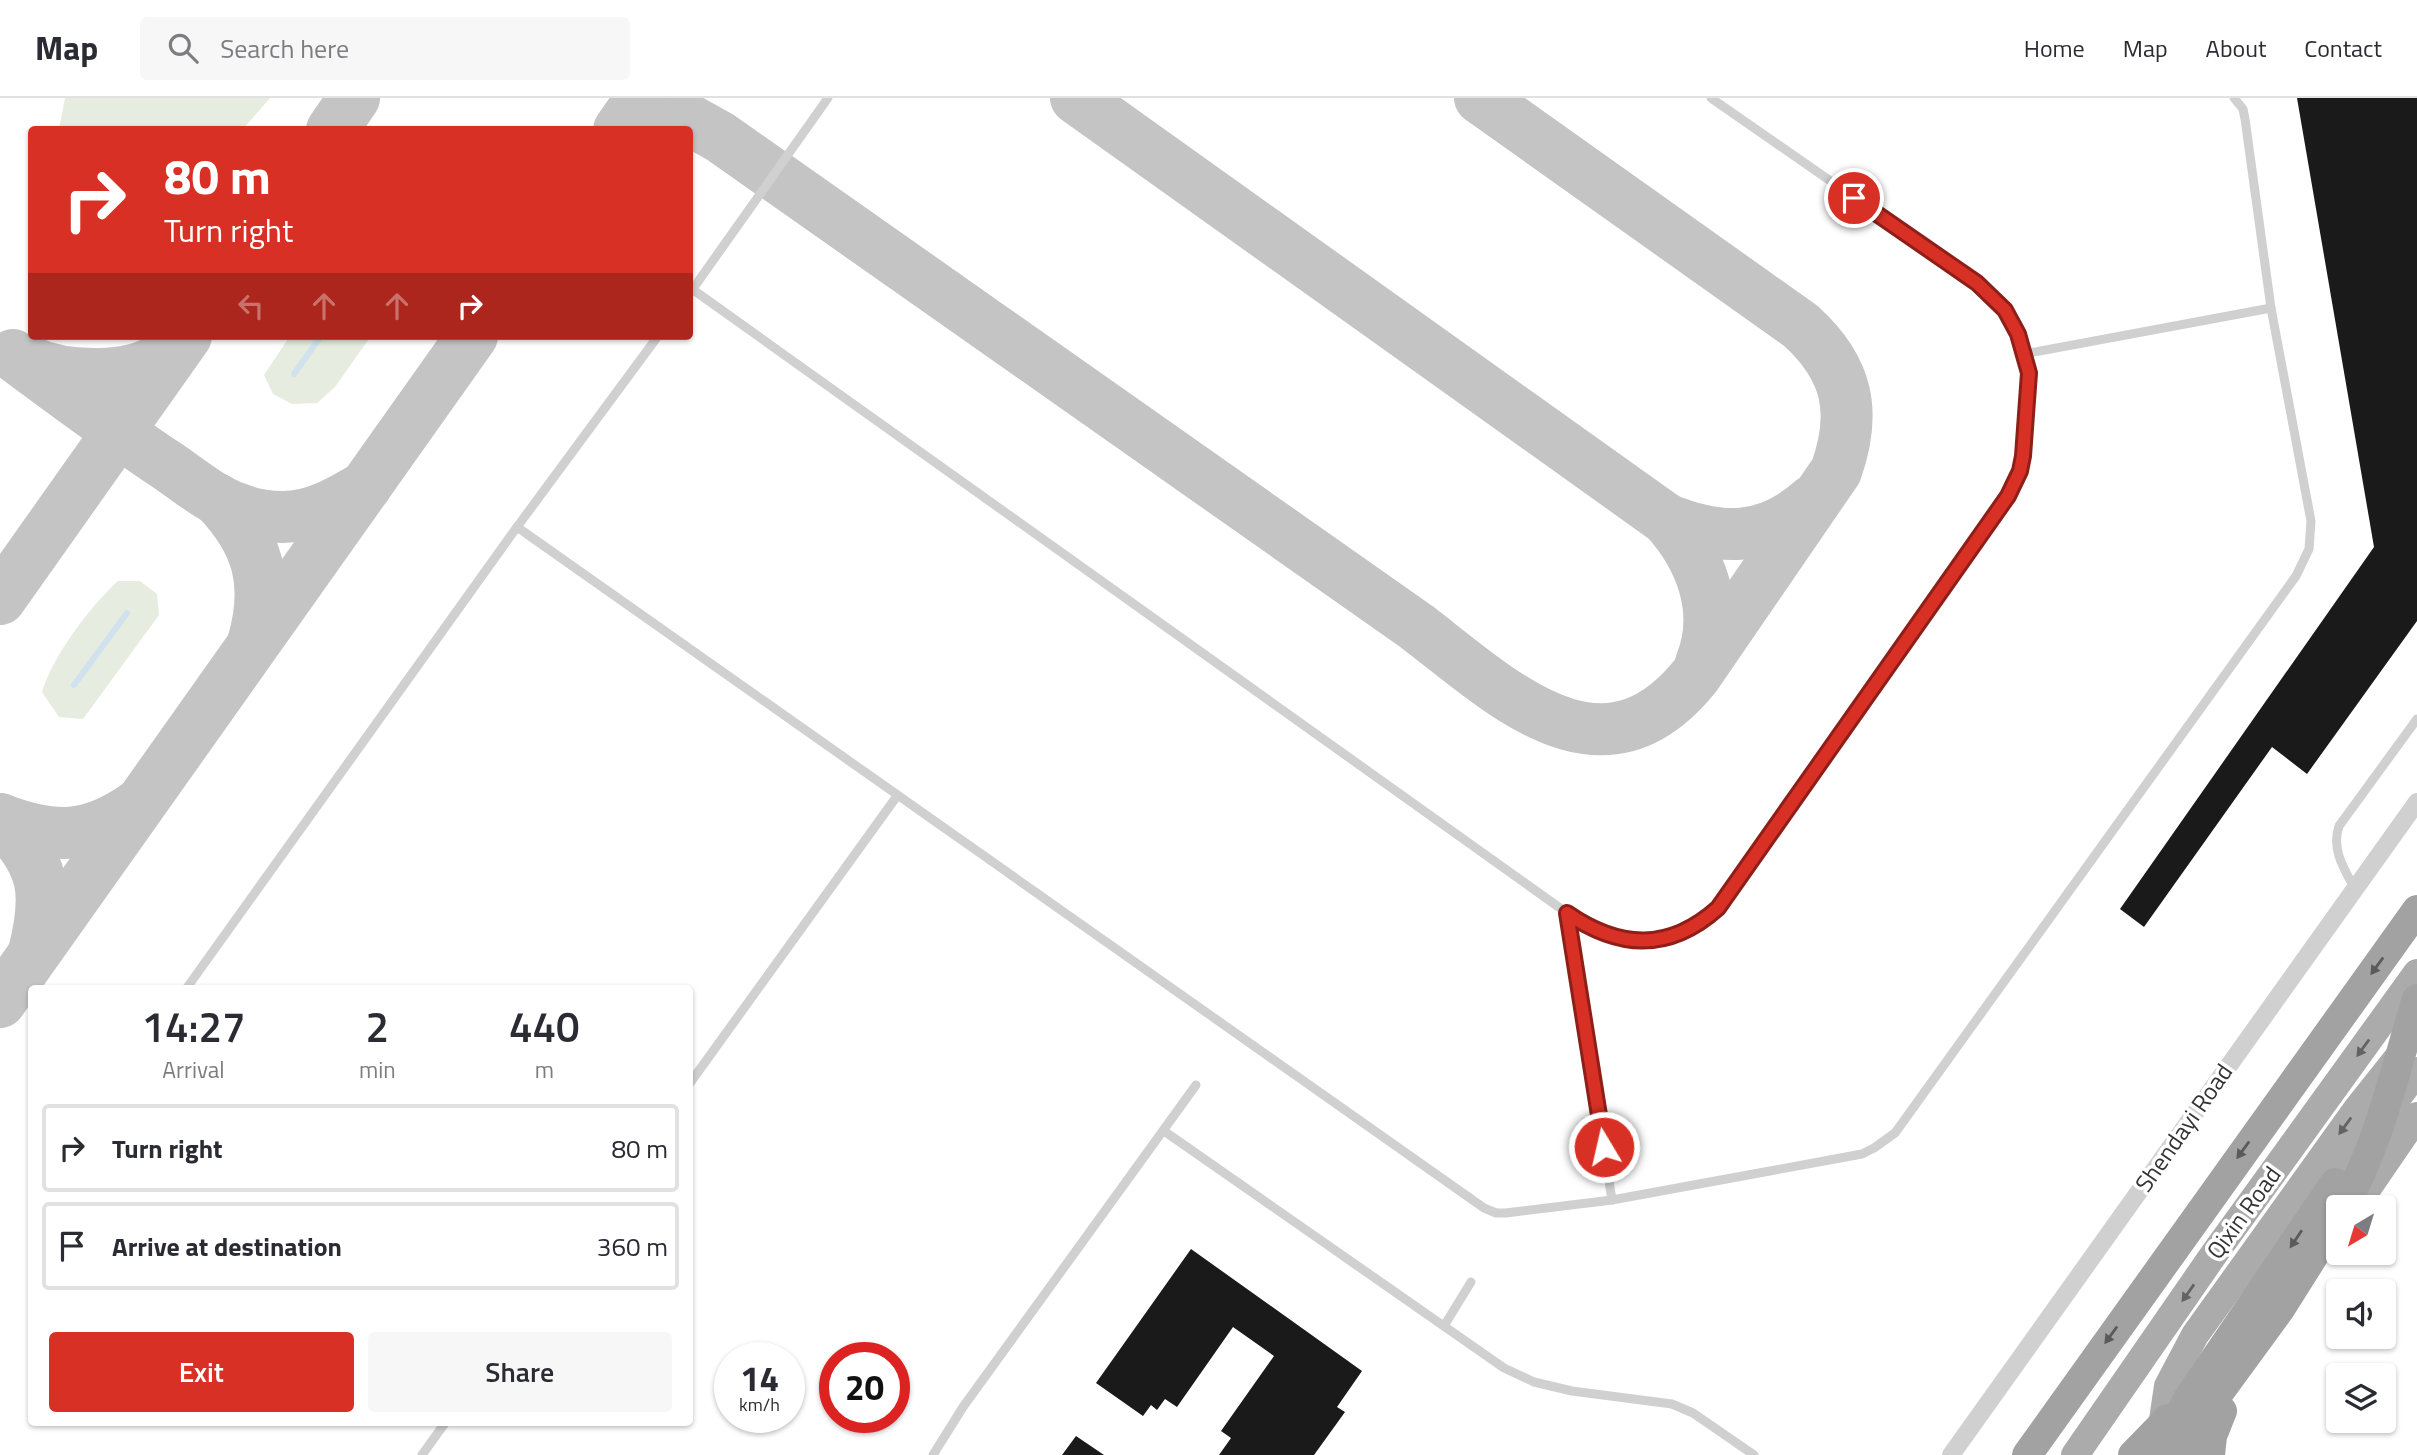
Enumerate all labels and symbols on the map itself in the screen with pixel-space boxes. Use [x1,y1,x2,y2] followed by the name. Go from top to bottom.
[1824,168,1884,228] pin
[2370,957,2384,975] one-way arrow
[2356,1039,2370,1057] one-way arrow
[2126,1056,2241,1199] street label: Shendayi Road
[1567,1110,1641,1184] position arrow
[2338,1117,2352,1135] one-way arrow
[2237,1141,2251,1159] one-way arrow
[2197,1158,2289,1266] street label: Qixin Road
[2326,1195,2396,1265] north arrow
[2289,1230,2303,1248] one-way arrow
[2181,1284,2195,1302] one-way arrow
[2104,1326,2118,1344] one-way arrow
[819,1342,910,1433] speed limit sign: 20

